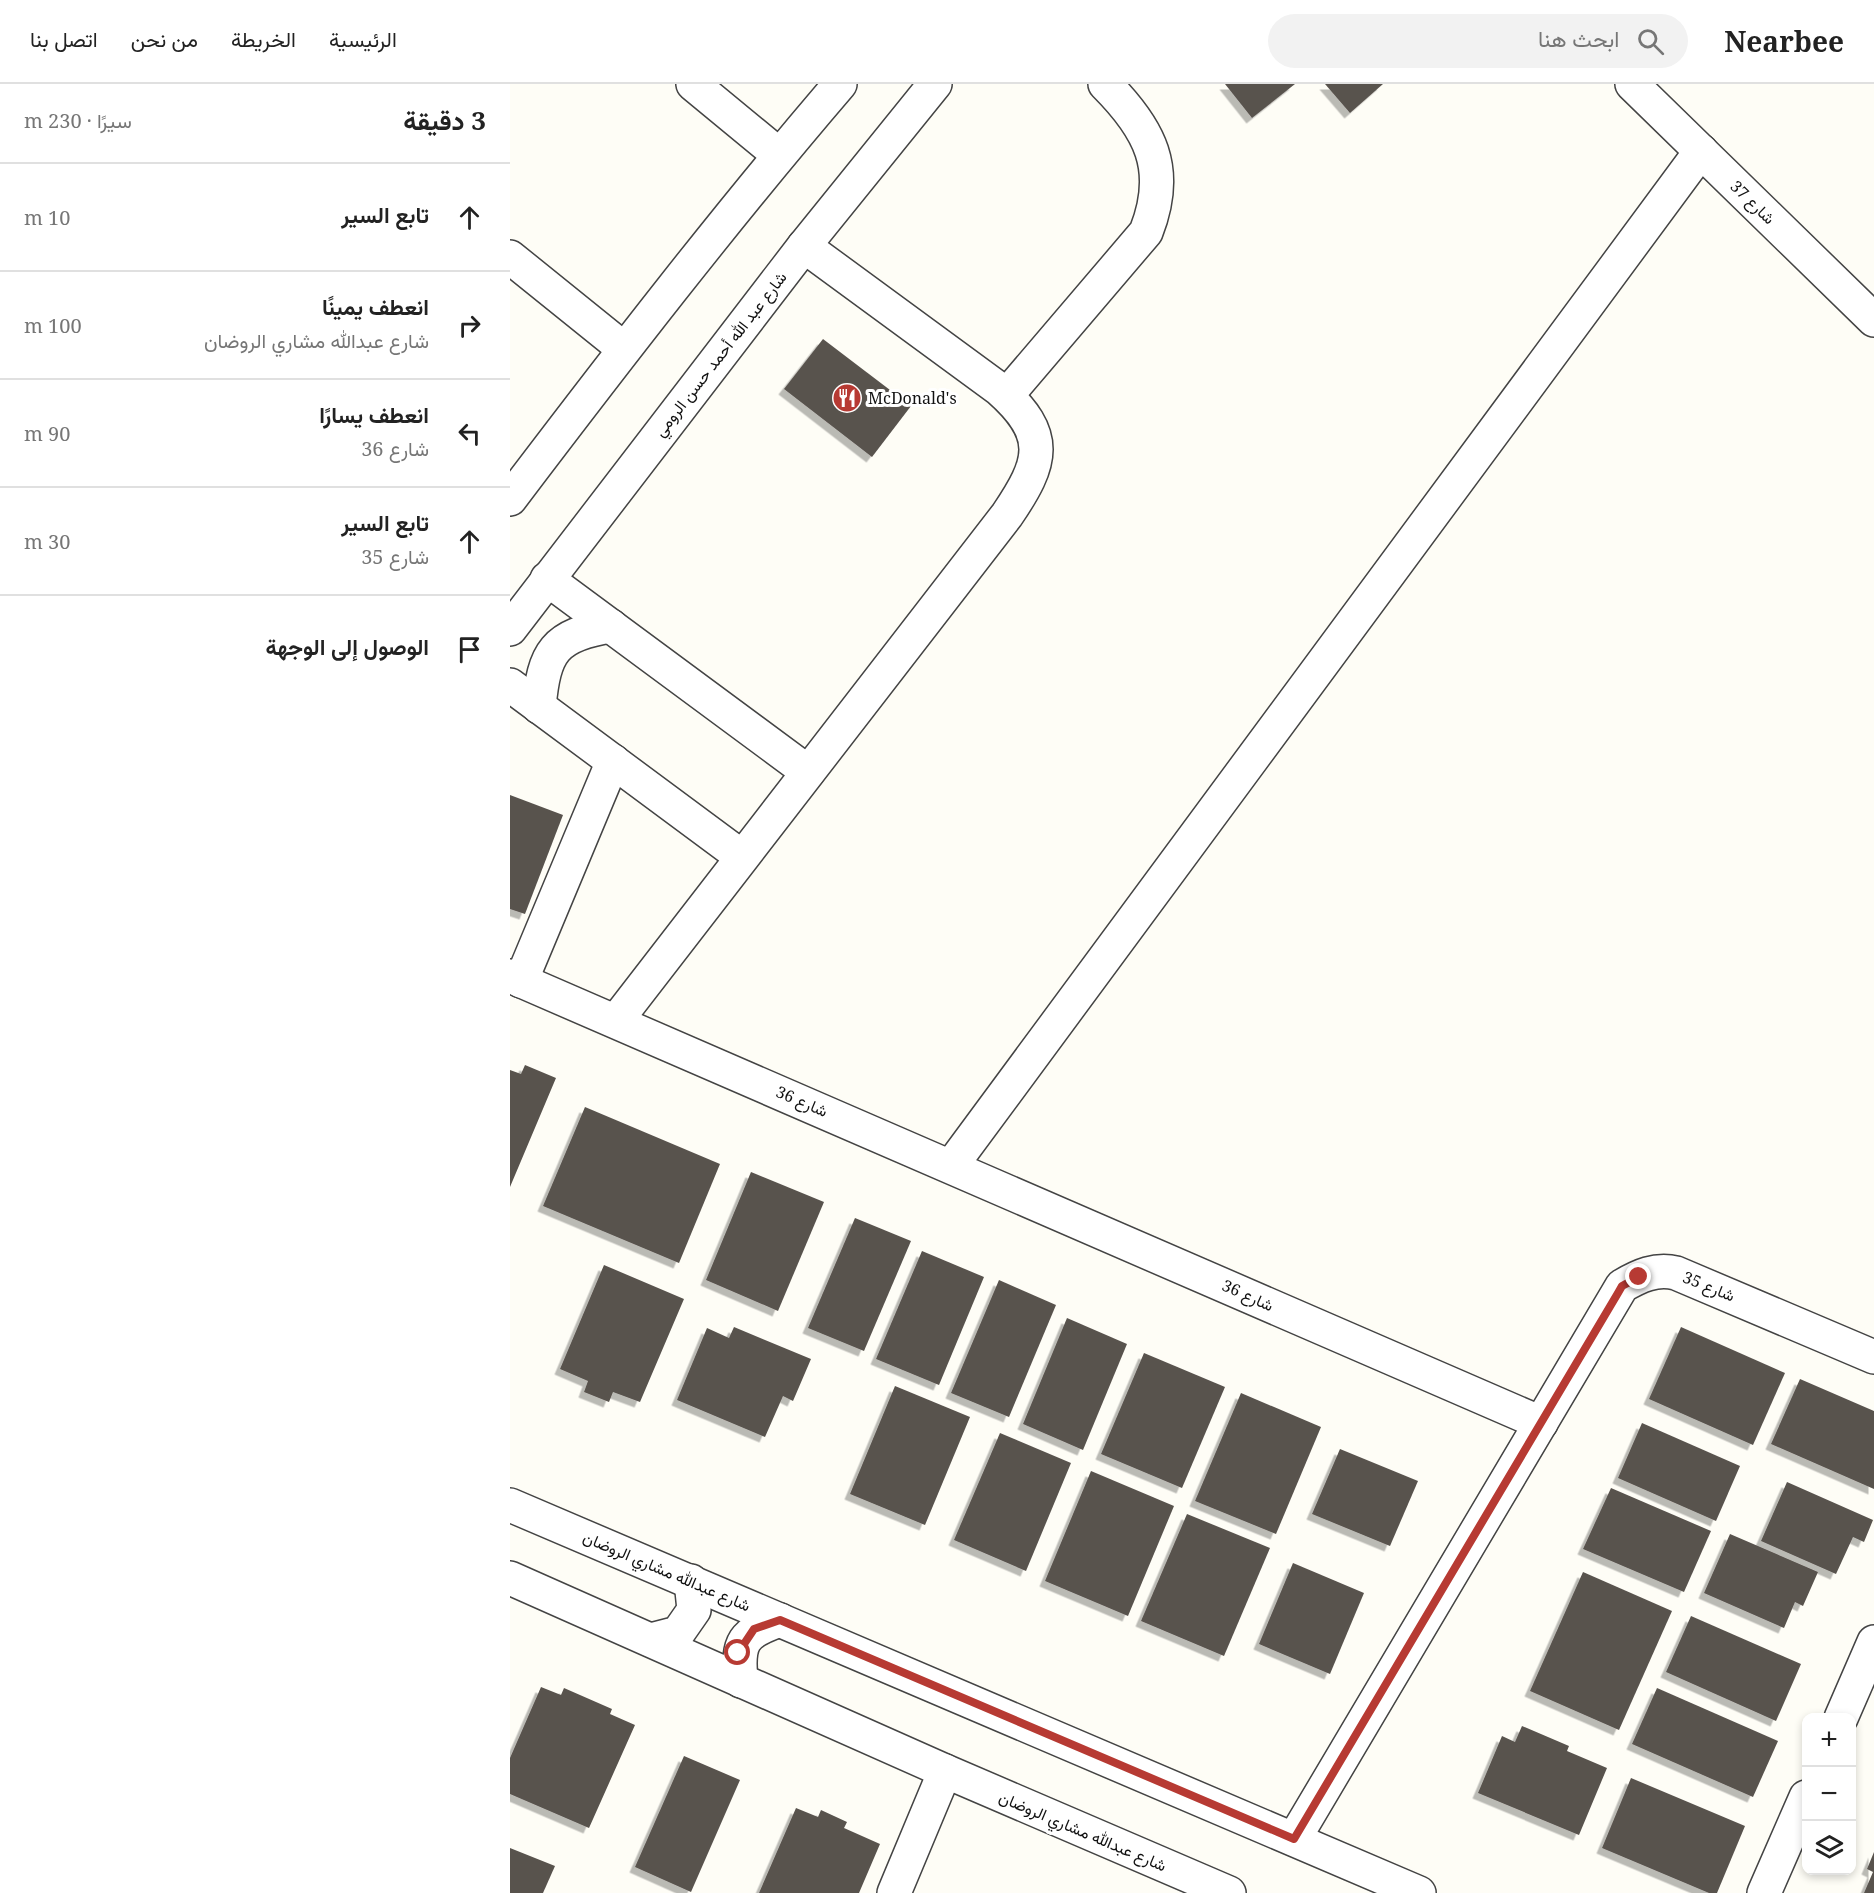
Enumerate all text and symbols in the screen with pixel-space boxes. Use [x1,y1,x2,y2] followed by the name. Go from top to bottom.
[1268,14,1688,68] search box
[1724,22,1844,60] text: Nearbee
[1538,23,1619,53] text: ابحث هنا
[30,25,98,53] text: اتصل بنا
[131,25,198,53] text: من نحن
[231,25,296,53] text: الخريطة
[329,25,397,53] text: الرئيسية
[1634,25,1667,58] icon: search
[403,102,486,138] text: 3 دقيقة
[24,107,132,134] text: سيرًا · 230 m
[1725,175,1780,229] street label: شارع 37
[341,199,429,229] text: تابع السير
[453,201,486,234] icon: ahead
[24,204,70,231] text: 10 m
[649,267,794,443] street label: شارع عبد الله أحمد حسن الرومي
[322,291,429,321] text: انعطف يمينًا
[453,309,486,342] icon: right
[24,312,82,339] text: 100 m
[204,327,429,354] text: شارع عبدالله مشاري الروضان
[831,382,863,414] restaurant icon: McDonald's
[868,387,957,409] place label: McDonald's
[319,399,429,429] text: انعطف يسارًا
[453,417,486,450] icon: left
[24,420,70,447] text: 90 m
[361,435,429,462] text: شارع 36
[341,507,429,537] text: تابع السير
[453,525,486,558] icon: ahead
[24,528,70,555] text: 30 m
[361,543,429,570] text: شارع 35
[265,631,429,661] text: الوصول إلى الوجهة
[453,633,486,666] icon: arrive
[772,1080,831,1123] street label: شارع 36
[1625,1263,1651,1289] route end
[1679,1266,1738,1307] street label: شارع 35
[1218,1274,1277,1317] street label: شارع 36
[579,1526,754,1619] street label: شارع عبدالله مشاري الروضان
[724,1639,750,1665] route start
[1802,1713,1856,1875] map controls
[1802,1713,1856,1767] button: +
[1802,1767,1856,1821] button: −
[995,1786,1170,1879] street label: شارع عبدالله مشاري الروضان
[1802,1821,1856,1875] button: layers

